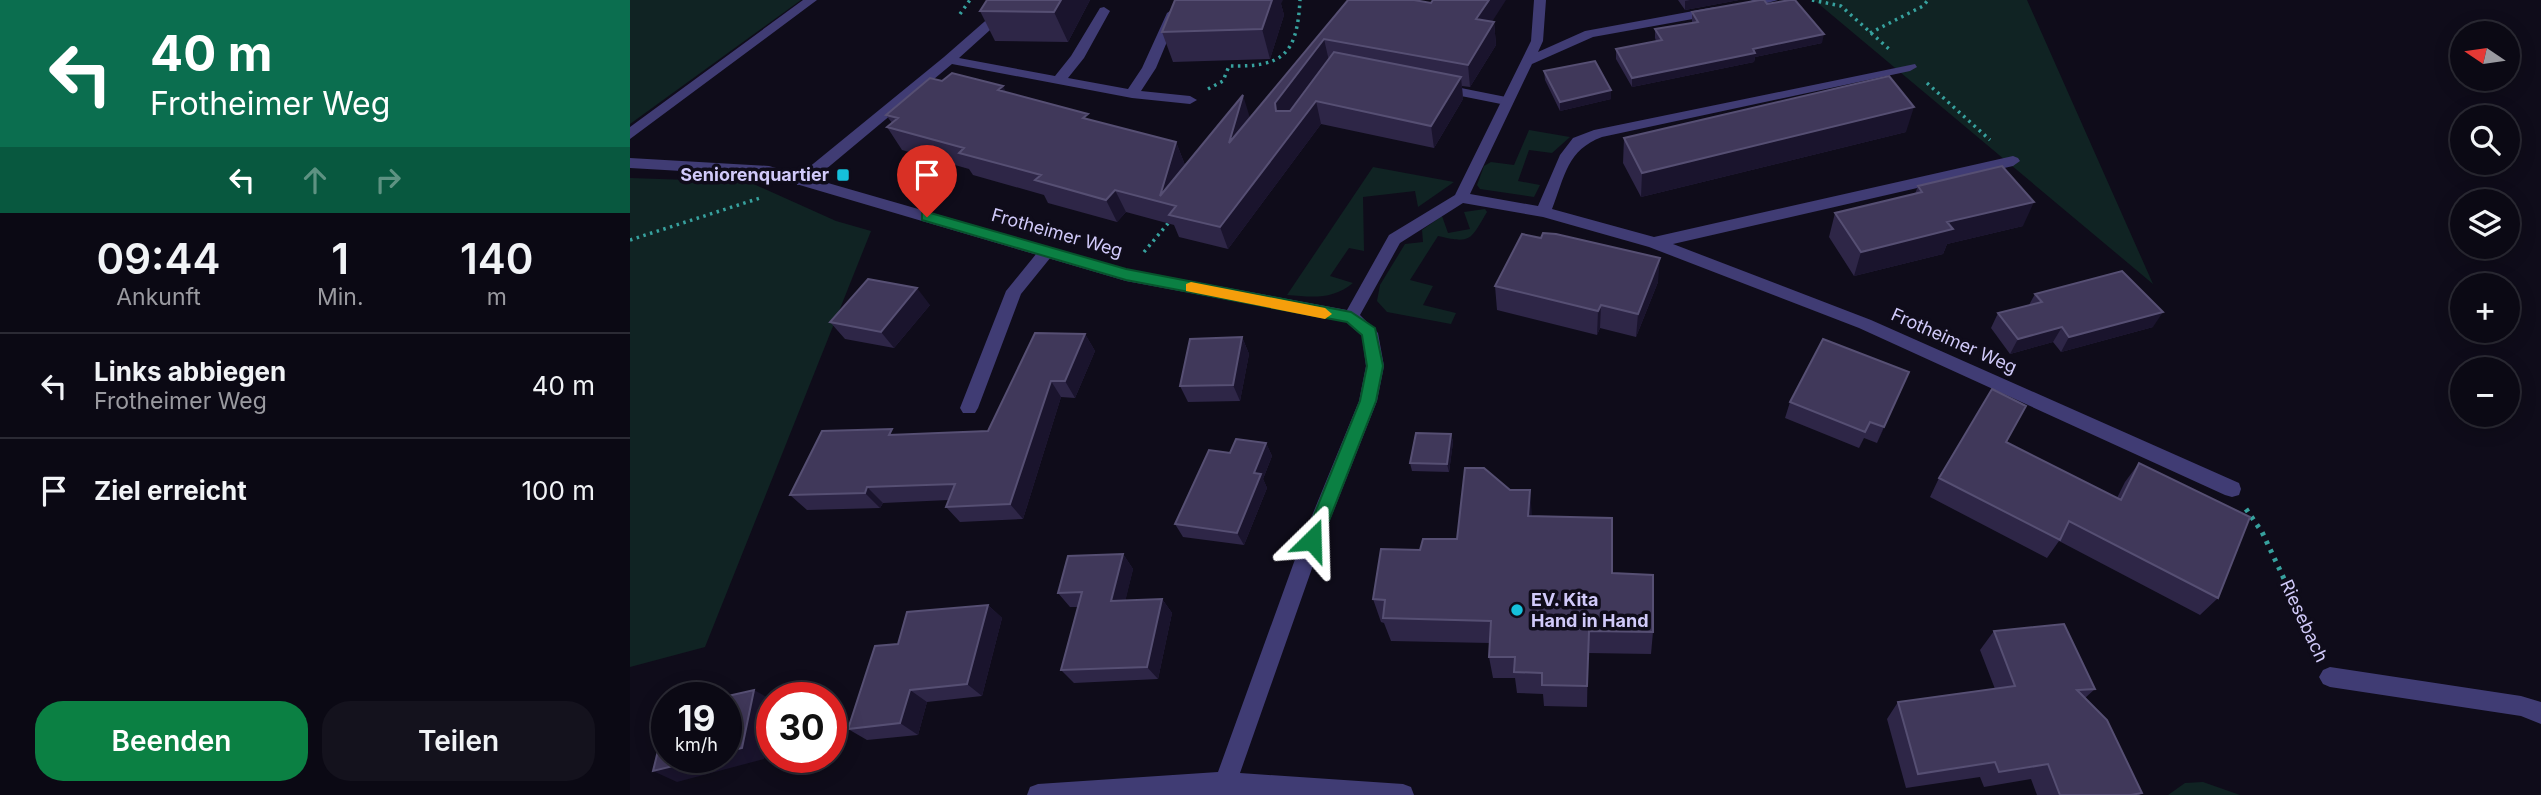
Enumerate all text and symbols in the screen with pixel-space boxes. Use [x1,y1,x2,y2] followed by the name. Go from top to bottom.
[2450,21,2520,91] north arrow
[2450,21,2520,427] map controls
[150,24,273,83] text: 40 m
[35,28,126,119] icon: left
[150,84,390,123] text: Frotheimer Weg
[2450,105,2520,175] button: search
[897,145,957,217] pin
[908,156,946,194] icon: arrive
[223,161,261,199] icon: left
[296,161,334,199] icon: ahead
[369,161,407,199] icon: right
[680,164,829,185] place label: Seniorenquartier
[835,167,851,183] marker: Seniorenquartier
[2450,189,2520,259] button: layers
[989,204,1125,261] street label: Frotheimer Weg
[97,233,220,284] text: 09:44
[331,233,349,284] text: 1
[460,233,533,284] text: 140
[2450,273,2520,343] button: +
[116,283,201,311] text: Ankunft
[317,283,364,311] text: Min.
[487,283,507,311] text: m
[1888,303,2020,378] street label: Frotheimer Weg
[94,356,286,387] text: Links abbiegen
[2450,357,2520,427] button: −
[35,367,73,405] icon: left
[532,370,595,401] text: 40 m
[94,387,267,415] text: Frotheimer Weg
[35,472,73,510] icon: arrive
[94,475,247,506] text: Ziel erreicht
[522,475,595,506] text: 100 m
[1275,503,1349,577] position arrow
[2276,576,2333,665] street label: Riesebach
[1531,589,1649,631] place label: EV. Kita Hand in Hand
[1509,602,1525,618] marker: EV. Kita Hand in Hand
[756,682,847,773] speed limit sign: 30
[678,697,715,739] text: 19
[35,701,308,781] button: Beenden
[322,701,595,781] button: Teilen
[675,734,718,755] text: km/h

